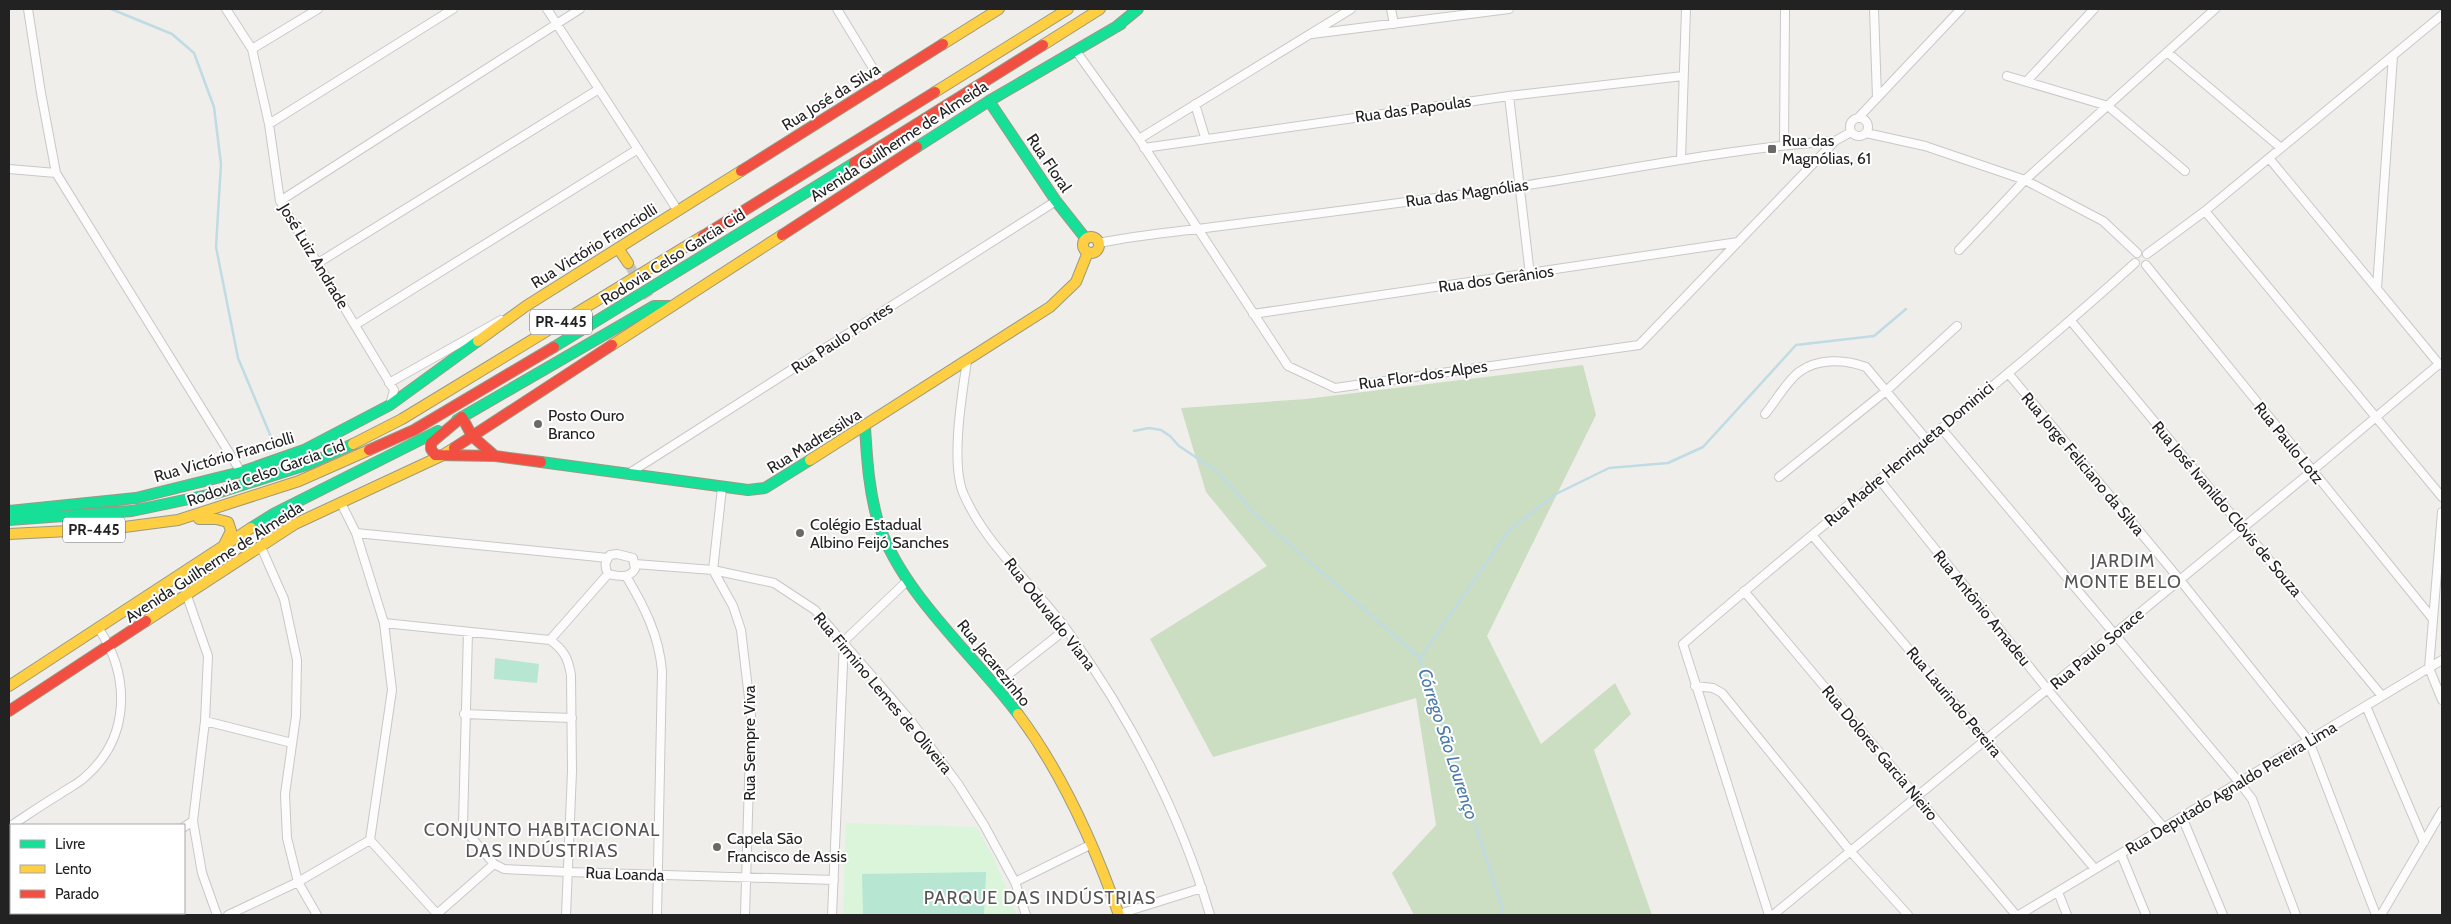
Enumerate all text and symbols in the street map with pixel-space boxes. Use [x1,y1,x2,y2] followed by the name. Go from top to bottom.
[778,59,884,135] street label: Rua José da Silva
[807,76,992,206] street label: Avenida Guilherme de Almeida
[1354,91,1472,127] street label: Rua das Papoulas
[1023,130,1076,196] street label: Rua Floral
[1782,131,1871,168] place label: Rua das Magnólias, 61
[1766,143,1778,155] marker: Rua das Magnólias, 61
[1404,175,1530,211] street label: Rua das Magnólias
[275,199,353,312] street label: José Luiz Andrade
[528,200,660,292] street label: Rua Victório Franciolli
[597,205,749,309] street label: Rodovia Celso Garcia Cid
[1437,261,1555,296] street label: Rua dos Gerânios
[788,298,897,378] street label: Rua Paulo Pontes
[530,310,592,334] road number: PR-445
[1357,357,1489,393] street label: Rua Flor-dos-Alpes
[1821,378,1997,530] street label: Rua Madre Henriqueta Dominici
[2018,389,2149,540] street label: Rua Jorge Feliciano da Silva
[2250,398,2328,488] street label: Rua Paulo Lotz
[763,404,865,478] street label: Rua Madressilva
[548,406,625,443] place label: Posto Ouro Branco
[2148,417,2306,601] street label: Rua José Ivanildo Clóvis de Souza
[532,418,544,430] marker: Posto Ouro Branco
[152,428,296,486] street label: Rua Victório Franciolli
[184,436,348,510] street label: Rodovia Celso Garcia Cid
[122,497,307,627] street label: Avenida Guilherme de Almeida
[810,515,949,552] place label: Colégio Estadual Albino Feijó Sanches
[63,518,125,542] road number: PR-445
[794,527,806,539] marker: Colégio Estadual Albino Feijó Sanches
[1929,546,2035,670] street label: Rua Antônio Amadeu
[2064,550,2182,593] district label: JARDIM MONTE BELO
[1000,554,1100,674] street label: Rua Oduvaldo Viana
[2046,604,2148,694] street label: Rua Paulo Sorace
[810,608,956,778] street label: Rua Firmino Lemes de Oliveira
[953,616,1035,710] street label: Rua Jacarezinho
[1902,643,2006,761] street label: Rua Laurindo Pereira
[1413,666,1483,822] water label: Córrego São Lourenço
[1818,682,1942,824] street label: Rua Dolores Garcia Nieiro
[740,685,759,801] street label: Rua Sempre Viva
[2122,717,2340,859] street label: Rua Deputado Agnaldo Pereira Lima
[424,819,660,862] district label: CONJUNTO HABITACIONAL DAS INDÚSTRIAS
[10,824,185,914] legend
[727,829,847,866] place label: Capela São Francisco de Assis
[55,835,86,853] text: Livre
[711,841,723,853] marker: Capela São Francisco de Assis
[55,860,92,878] text: Lento
[585,863,665,885] street label: Rua Loanda
[55,885,99,903] text: Parado
[924,887,1156,909] district label: PARQUE DAS INDÚSTRIAS

